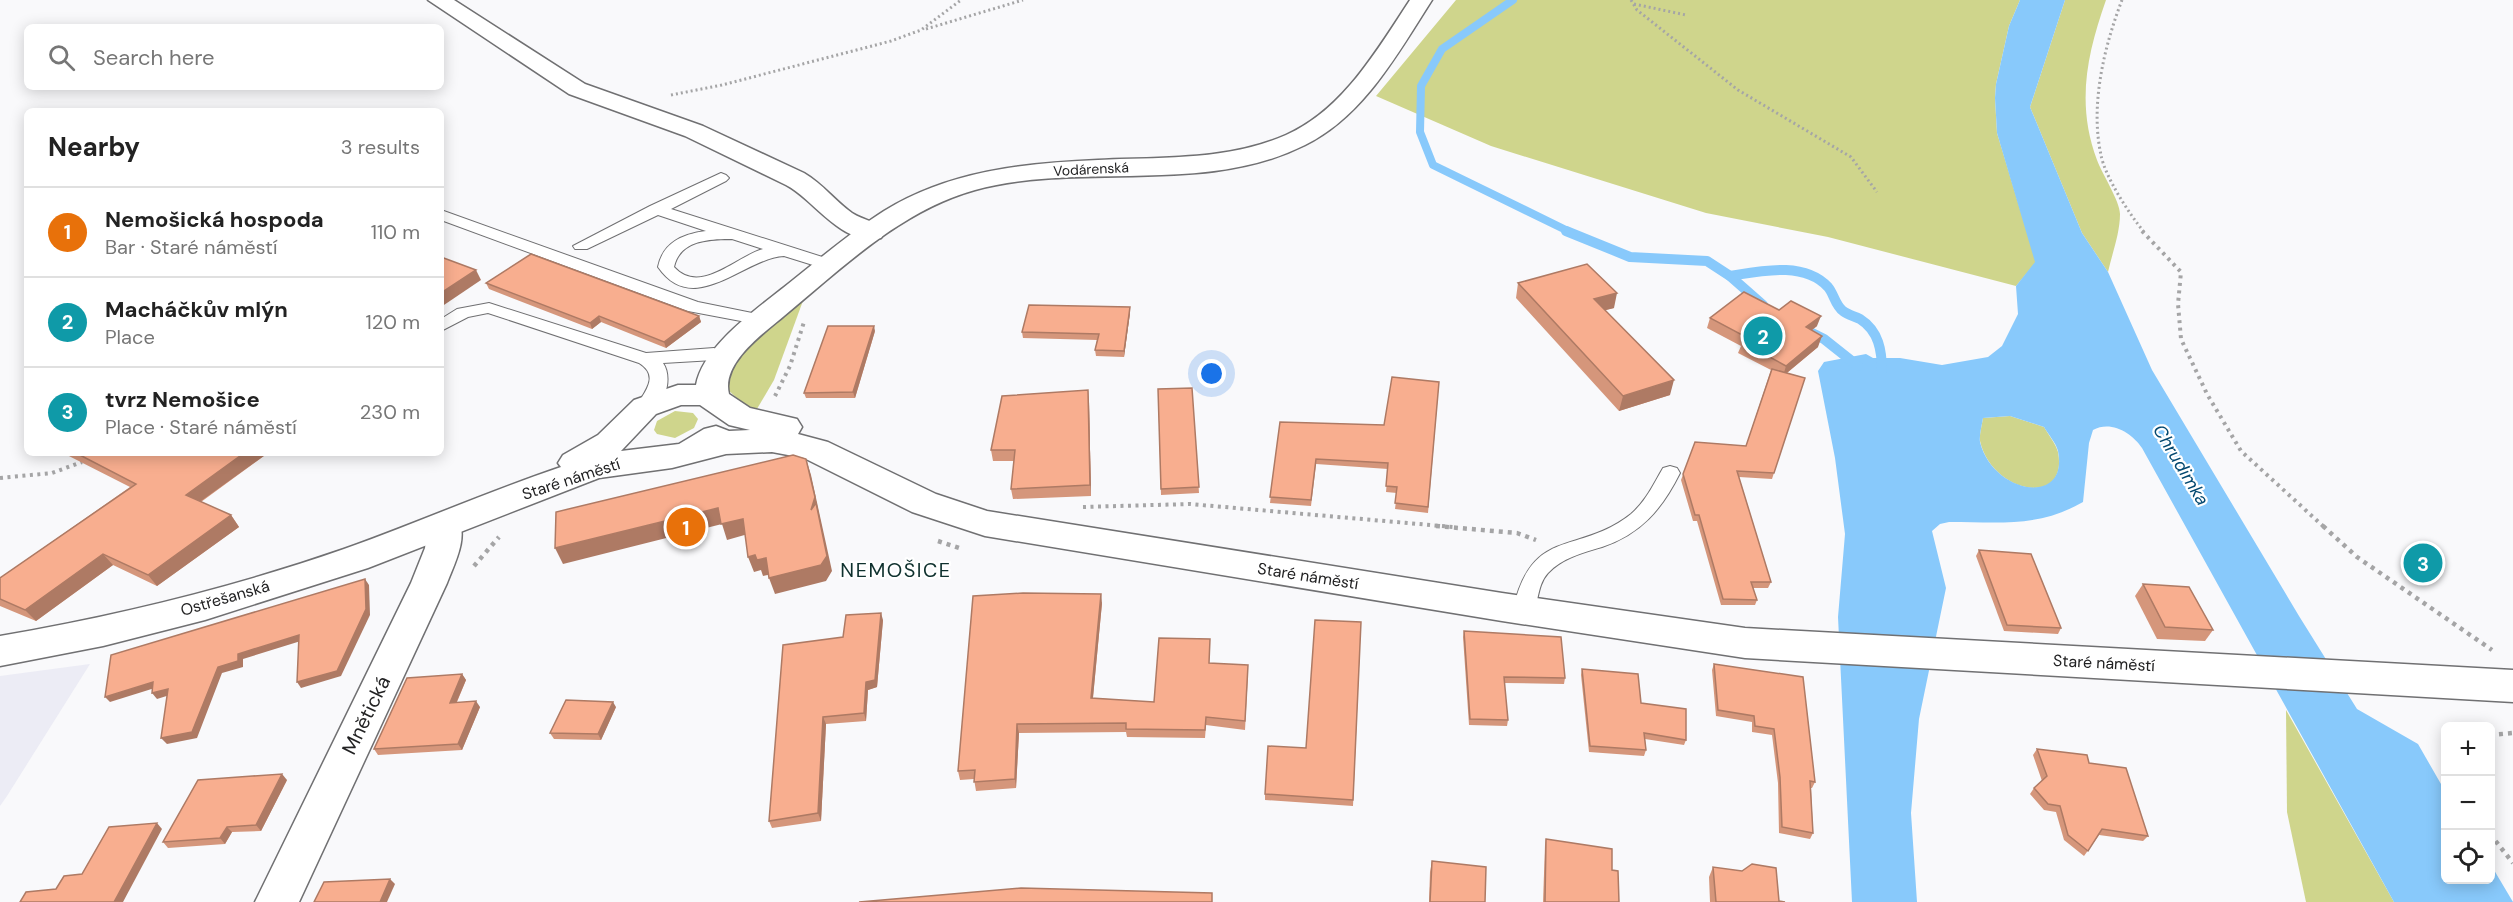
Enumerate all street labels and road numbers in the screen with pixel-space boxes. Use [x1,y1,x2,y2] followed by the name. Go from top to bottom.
[1053,158,1129,180] street label: Vodárenská
[519,453,623,505] street label: Staré náměstí
[1256,558,1360,594] street label: Staré náměstí
[178,575,272,621] street label: Ostřešanská
[2053,650,2156,676] street label: Staré náměstí
[336,671,396,759] street label: Mnětická

